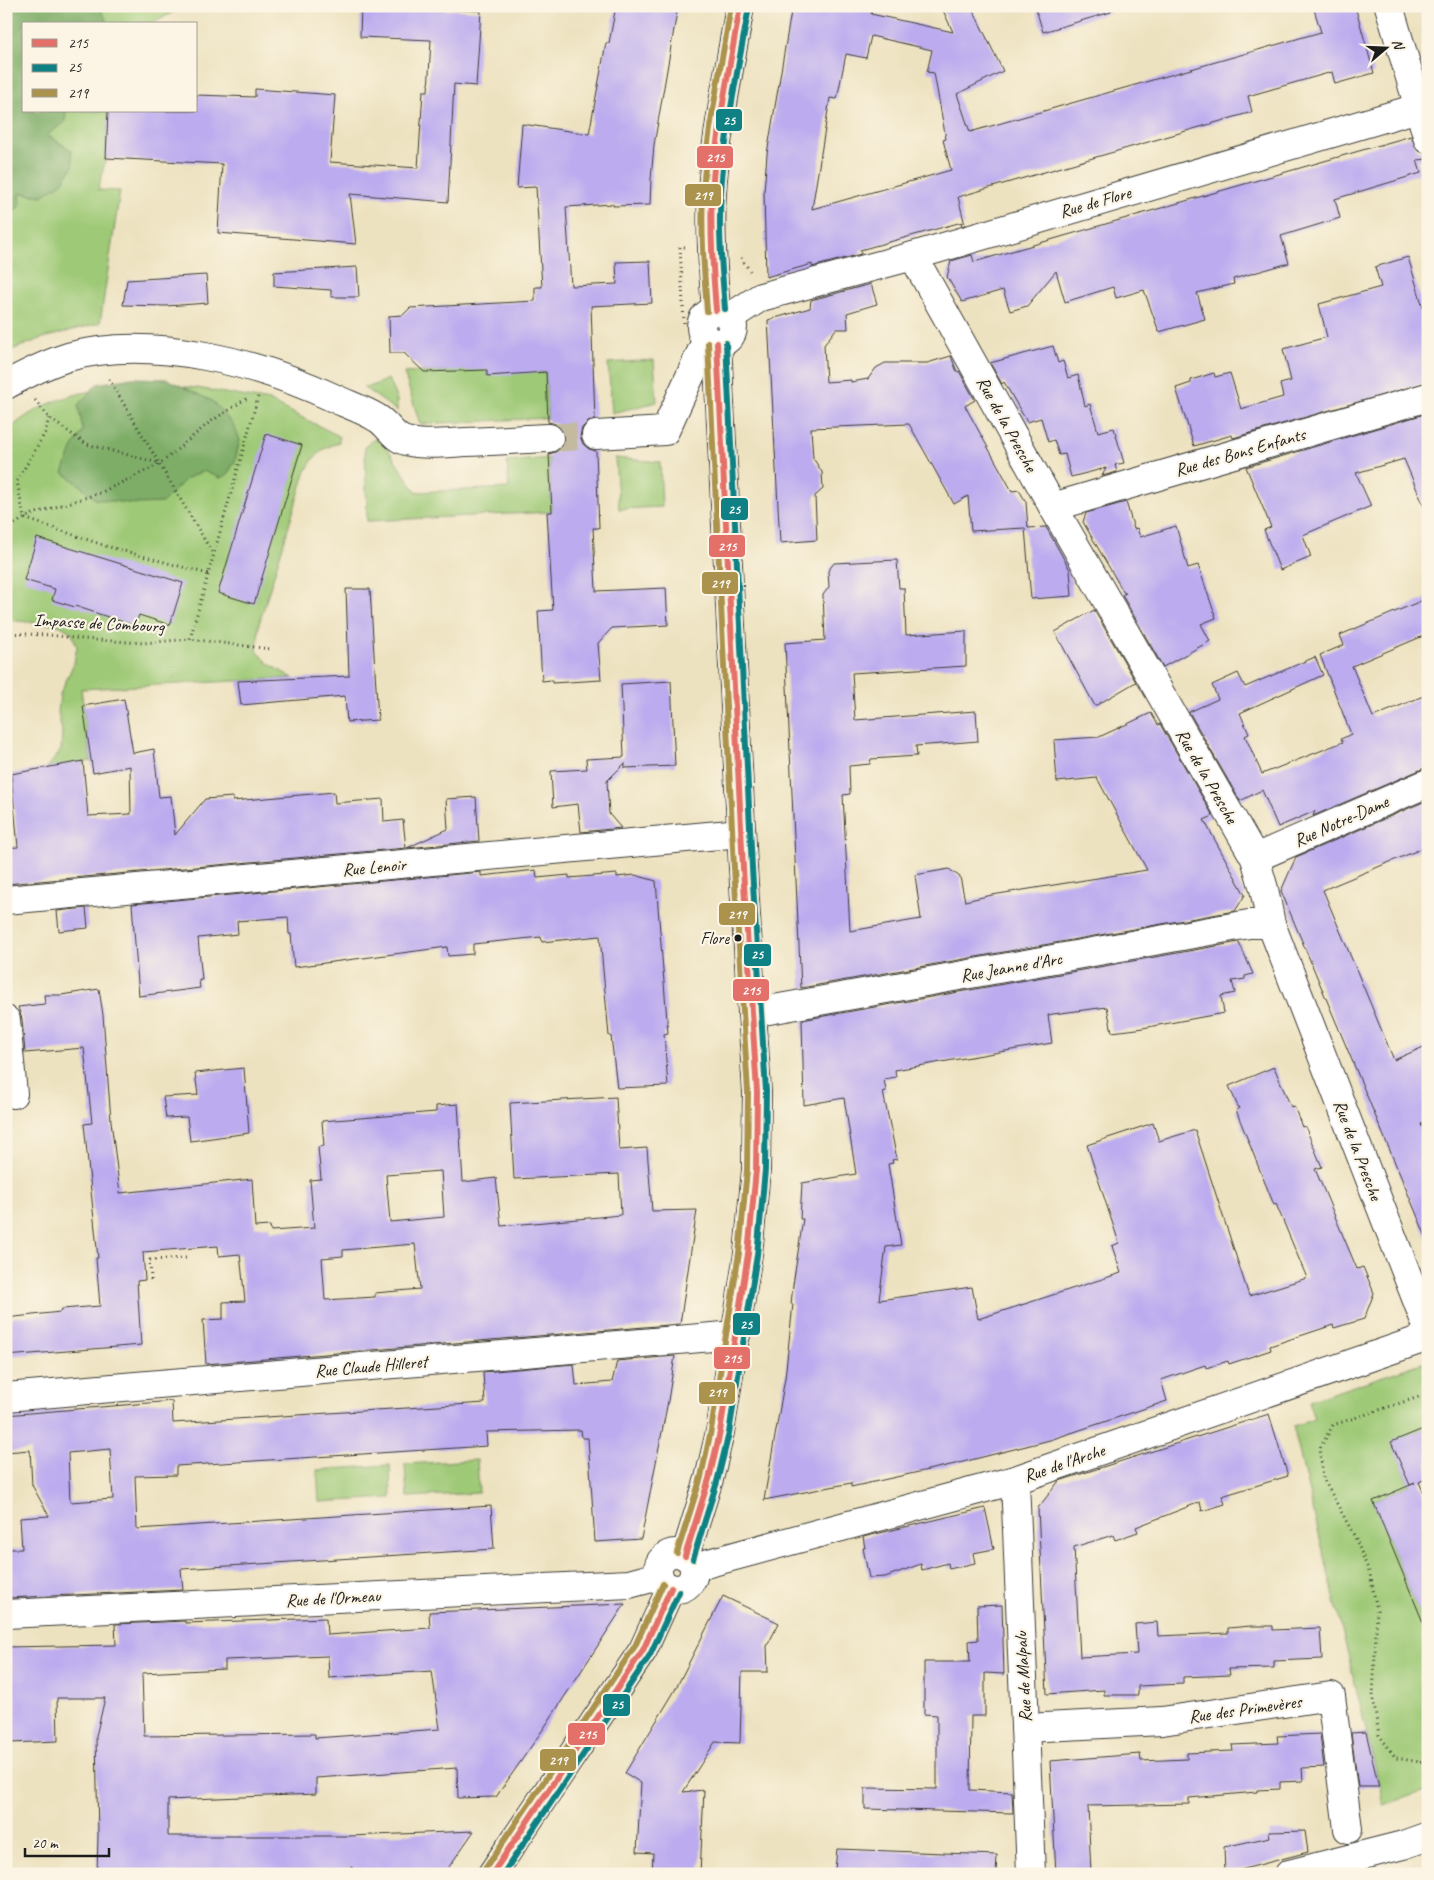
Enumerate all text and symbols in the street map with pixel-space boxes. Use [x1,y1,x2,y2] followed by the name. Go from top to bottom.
[22,22,198,112] legend
[1362,22,1412,72] north arrow
[68,34,90,53] text: 215
[1388,37,1408,53] text: N
[68,58,83,77] text: 25
[68,84,90,103] text: 219
[715,108,743,132] line badge: 25
[723,112,737,129] text: 25
[696,145,734,169] line badge: 215
[706,149,726,166] text: 215
[1057,181,1134,223] street label: Rue de Flore
[684,183,722,207] line badge: 219
[694,187,714,204] text: 219
[972,372,1043,477] street label: Rue de la Presche
[1172,422,1310,481] street label: Rue des Bons Enfants
[720,497,749,521] line badge: 25
[728,501,742,518] text: 25
[708,534,746,558] line badge: 215
[718,538,738,555] text: 215
[701,571,739,595] line badge: 219
[711,575,731,592] text: 219
[33,609,166,637] street label: Impasse de Combourg
[1171,725,1244,828] street label: Rue de la Presche
[1290,790,1393,852] street label: Rue Notre-Dame
[341,853,408,881] street label: Rue Lenoir
[718,902,756,926] line badge: 219
[728,906,748,923] text: 219
[700,928,730,949] place label: Flore
[733,933,743,943] marker: Flore
[743,943,772,967] line badge: 25
[751,946,765,963] text: 25
[959,947,1064,987] street label: Rue Jeanne d'Arc
[732,978,770,1002] line badge: 215
[742,982,762,999] text: 215
[1329,1097,1388,1204] street label: Rue de la Presche
[732,1312,761,1336] line badge: 25
[740,1316,754,1333] text: 25
[713,1346,751,1370] line badge: 215
[314,1350,431,1382] street label: Rue Claude Hilleret
[723,1350,743,1367] text: 215
[698,1381,736,1405] line badge: 219
[708,1384,728,1401] text: 219
[1021,1439,1108,1487] street label: Rue de l'Arche
[285,1584,382,1611] street label: Rue de l'Ormeau
[1010,1630,1036,1723] street label: Rue de Malpalu
[1187,1690,1305,1728] street label: Rue des Primevères
[602,1693,631,1717] line badge: 25
[611,1696,625,1713] text: 25
[567,1722,606,1746] line badge: 215
[578,1726,598,1743] text: 215
[539,1748,577,1772] line badge: 219
[549,1752,569,1769] text: 219
[25,1825,109,1857] scale bar
[32,1834,59,1853] text: 20 m

